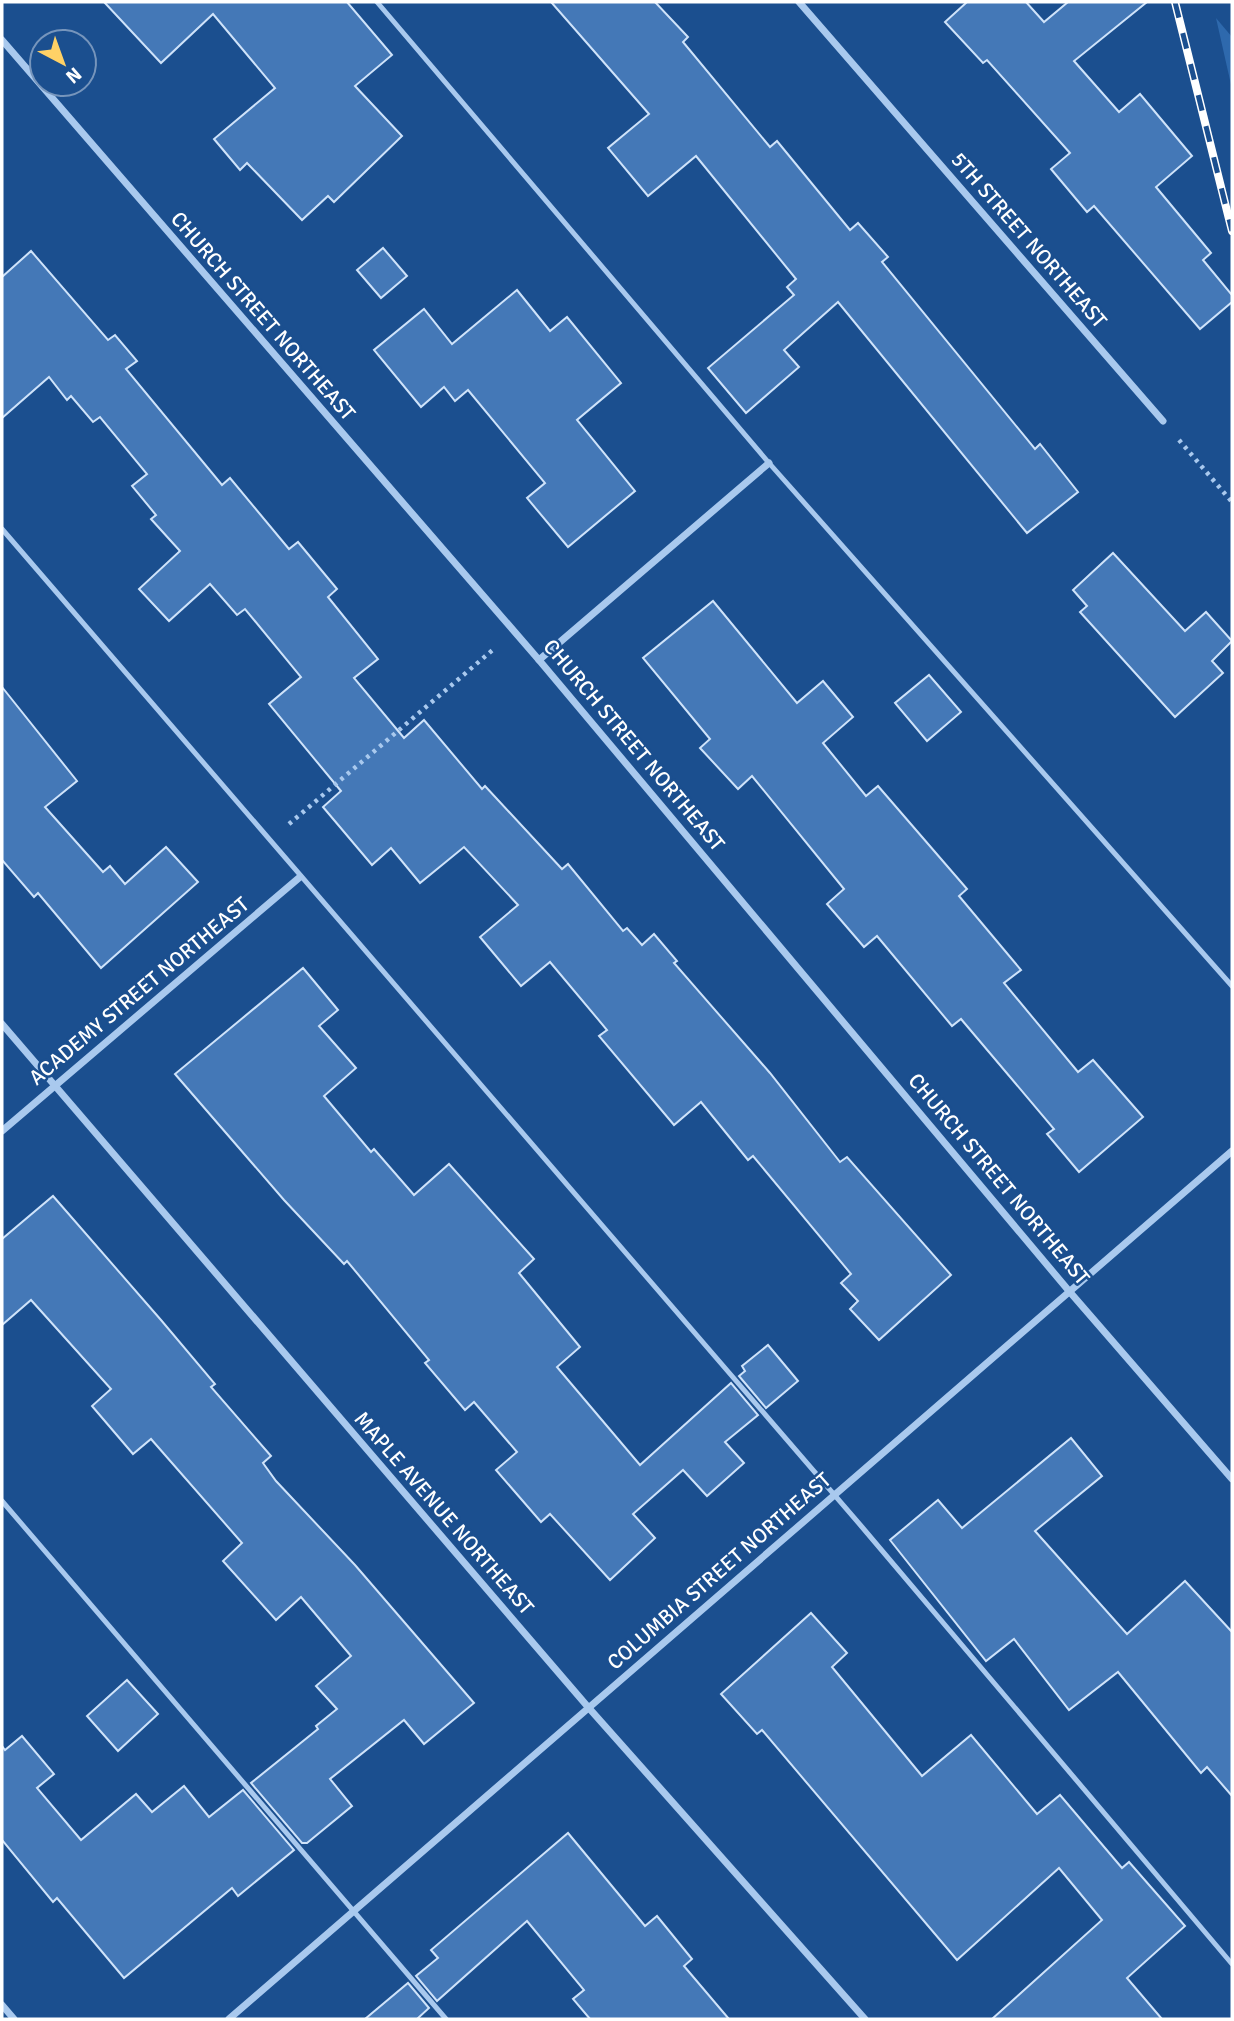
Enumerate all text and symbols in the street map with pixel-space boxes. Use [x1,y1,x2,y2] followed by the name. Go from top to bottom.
[28,28,98,98] north arrow
[61,62,86,88] text: N
[946,147,1113,334] street label: 5TH STREET NORTHEAST
[165,206,361,426] street label: CHURCH STREET NORTHEAST
[538,634,731,857] street label: CHURCH STREET NORTHEAST
[24,891,255,1091] street label: ACADEMY STREET NORTHEAST
[903,1068,1096,1291] street label: CHURCH STREET NORTHEAST
[349,1406,540,1620] street label: MAPLE AVENUE NORTHEAST
[602,1466,837,1675] street label: COLUMBIA STREET NORTHEAST

